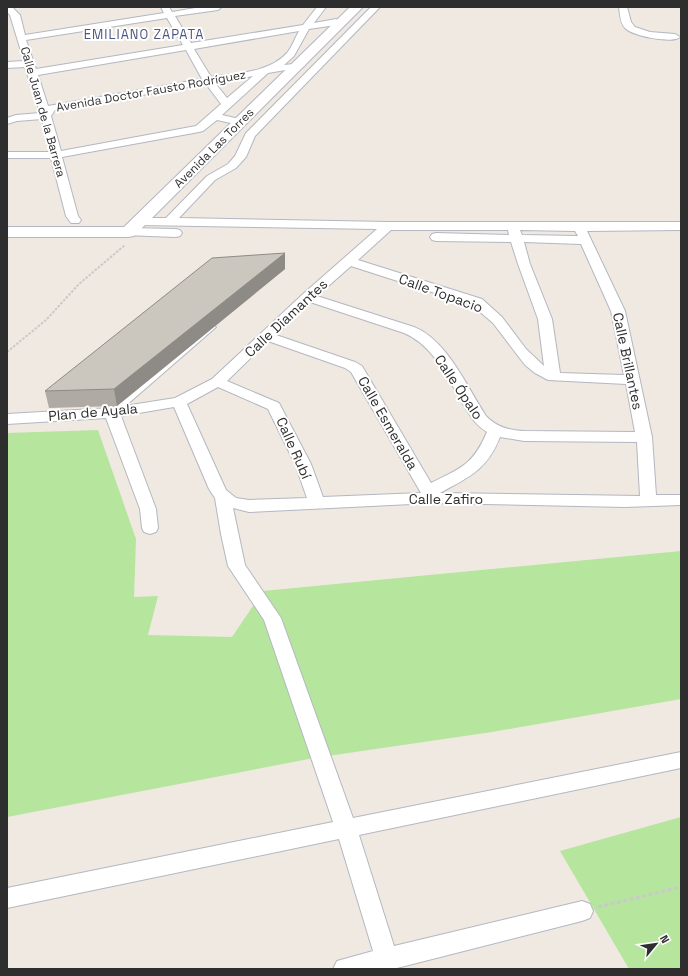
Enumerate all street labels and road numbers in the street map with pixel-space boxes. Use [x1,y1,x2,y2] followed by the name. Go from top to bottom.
[17,45,69,179] street label: Calle Juan de la Barrera
[55,66,247,116] street label: Avenida Doctor Fausto Rodríguez
[171,105,257,191] street label: Avenida Las Torres
[396,269,486,317] street label: Calle Topacio
[241,275,331,361] street label: Calle Diamantes
[609,311,647,411] street label: Calle Brillantes
[431,351,487,423] street label: Calle Ópalo
[354,373,422,473] street label: Calle Esmeralda
[48,399,138,425] street label: Plan de Ayala
[272,414,316,482] street label: Calle Rubí
[409,490,483,508] street label: Calle Zafiro

